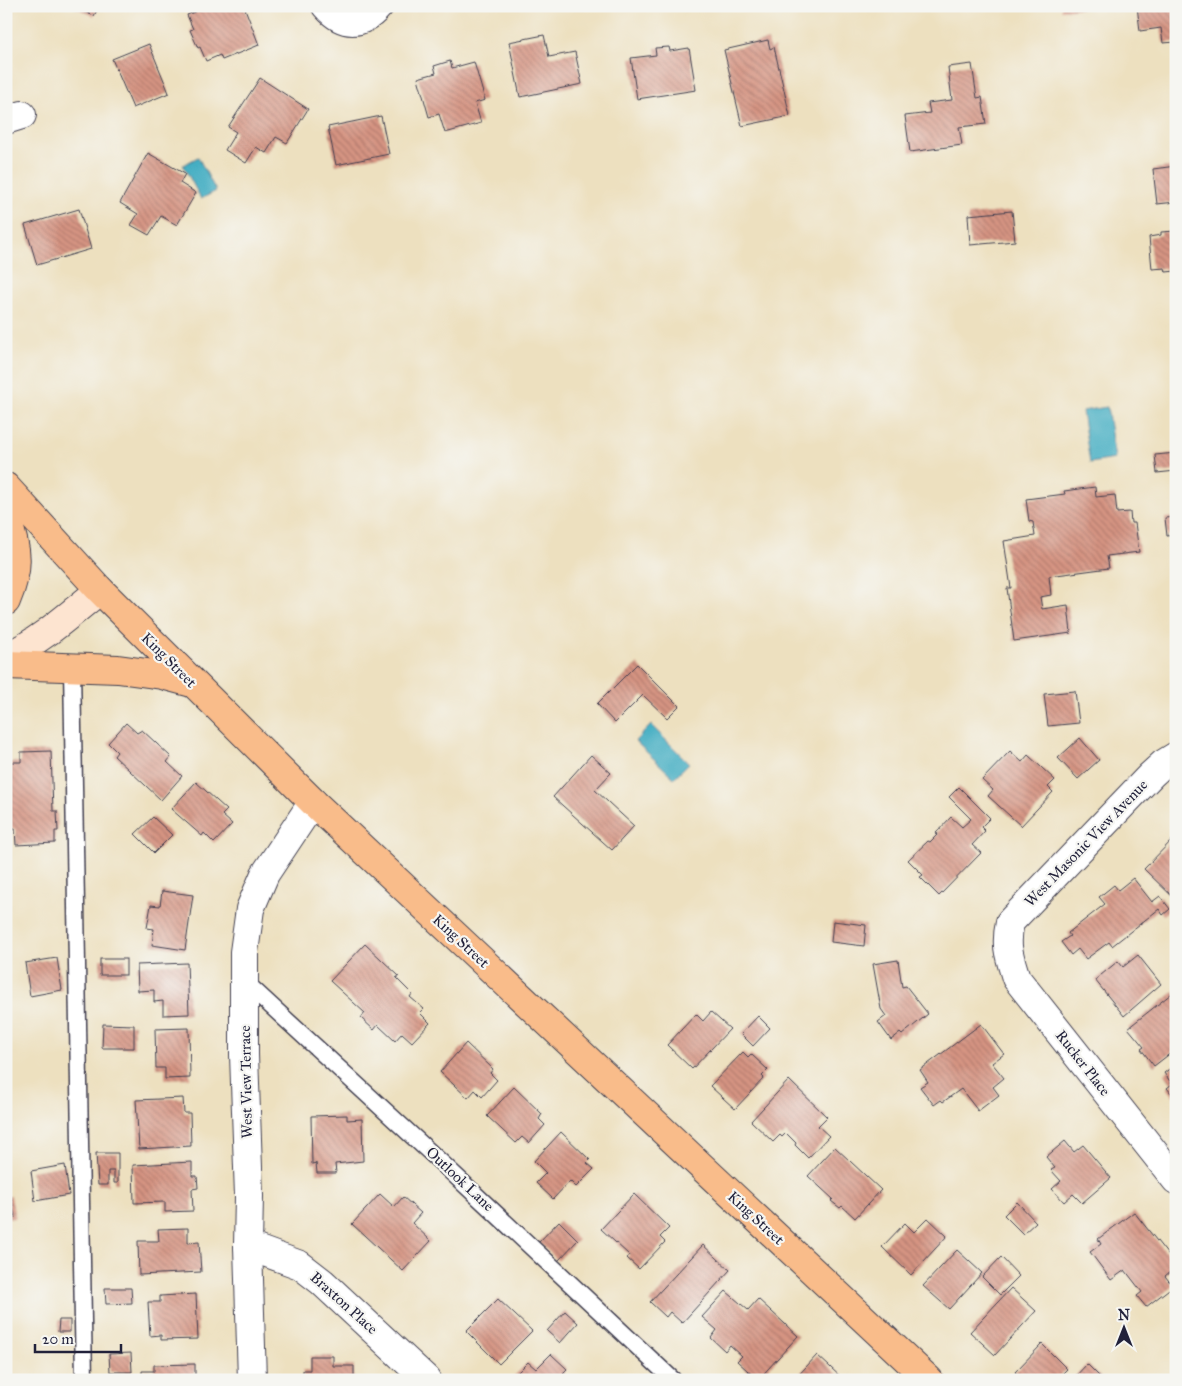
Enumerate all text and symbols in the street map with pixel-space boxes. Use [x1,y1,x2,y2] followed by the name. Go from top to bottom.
[138,629,201,692] street label: King Street
[1021,776,1151,910] street label: West Masonic View Avenue
[429,910,493,972] street label: King Street
[236,1025,256,1139] street label: West View Terrace
[1052,1027,1114,1099] street label: Rucker Place
[422,1143,498,1215] street label: Outlook Lane
[724,1187,788,1249] street label: King Street
[307,1268,381,1338] street label: Braxton Place
[1100,1304,1150,1354] north arrow
[1118,1307,1130,1324] text: N
[35,1321,121,1353] scale bar
[42,1330,74,1348] text: 20 m

